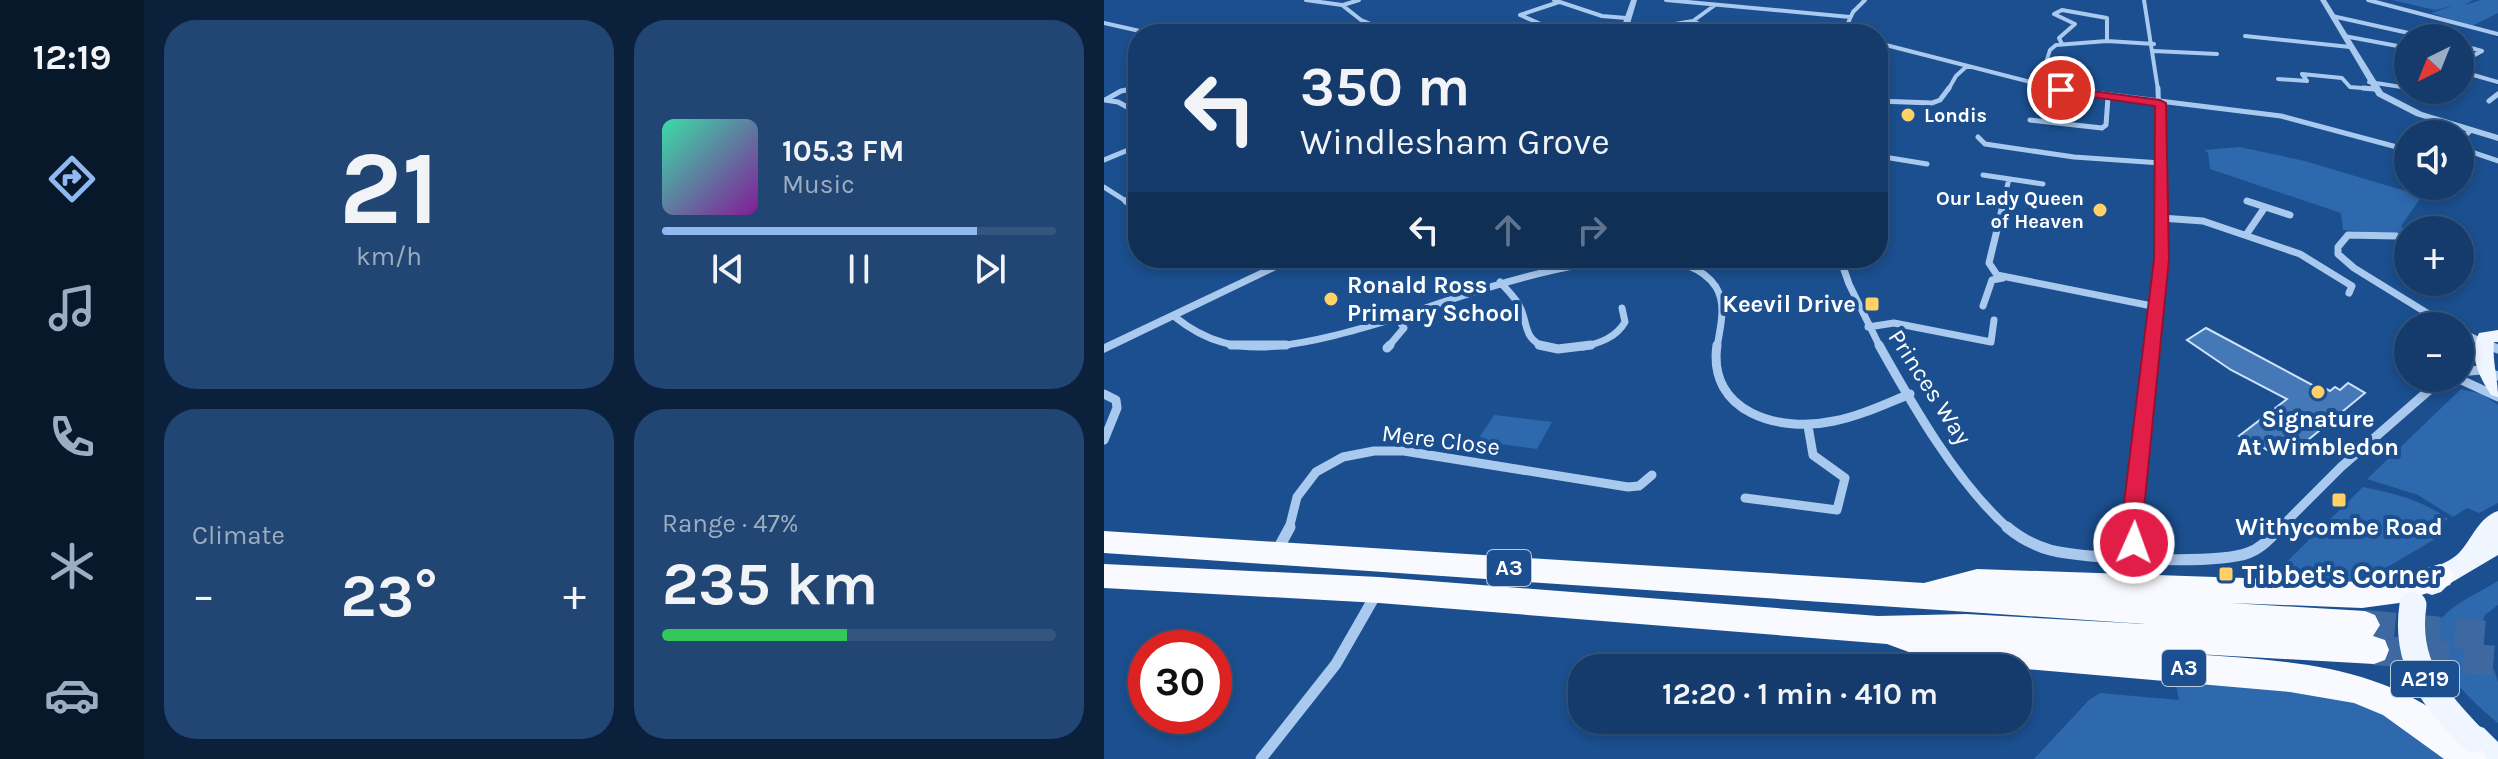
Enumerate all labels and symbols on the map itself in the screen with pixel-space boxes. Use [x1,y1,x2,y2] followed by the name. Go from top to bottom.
[2394,24,2474,104] north arrow
[2027,56,2095,124] pin
[1924,104,1987,127] place label: Londis
[1899,106,1917,124] marker: Londis
[1936,187,2084,233] place label: Our Lady Queen of Heaven
[2091,201,2109,219] marker: Our Lady Queen of Heaven
[1347,271,1520,327] place label: Ronald Ross Primary School
[1322,290,1340,308] marker: Ronald Ross Primary School
[1722,290,1856,318] place label: Keevil Drive
[1863,295,1881,313] marker: Keevil Drive
[1882,324,1978,450] street label: Princes Way
[2309,383,2327,401] marker: Signature At Wimbledon
[2237,405,2399,461] place label: Signature At Wimbledon
[1380,419,1502,461] street label: Mere Close
[2330,491,2348,509] marker: Withycombe Road
[2092,501,2176,585] position arrow
[2235,513,2443,541] place label: Withycombe Road
[1487,550,1531,586] road number: A3
[2242,558,2441,591] place label: Tibbet's Corner
[2217,565,2235,583] marker: Tibbet's Corner
[1128,630,1232,734] speed limit sign: 30
[2162,650,2206,686] road number: A3
[2391,661,2459,697] road number: A219

